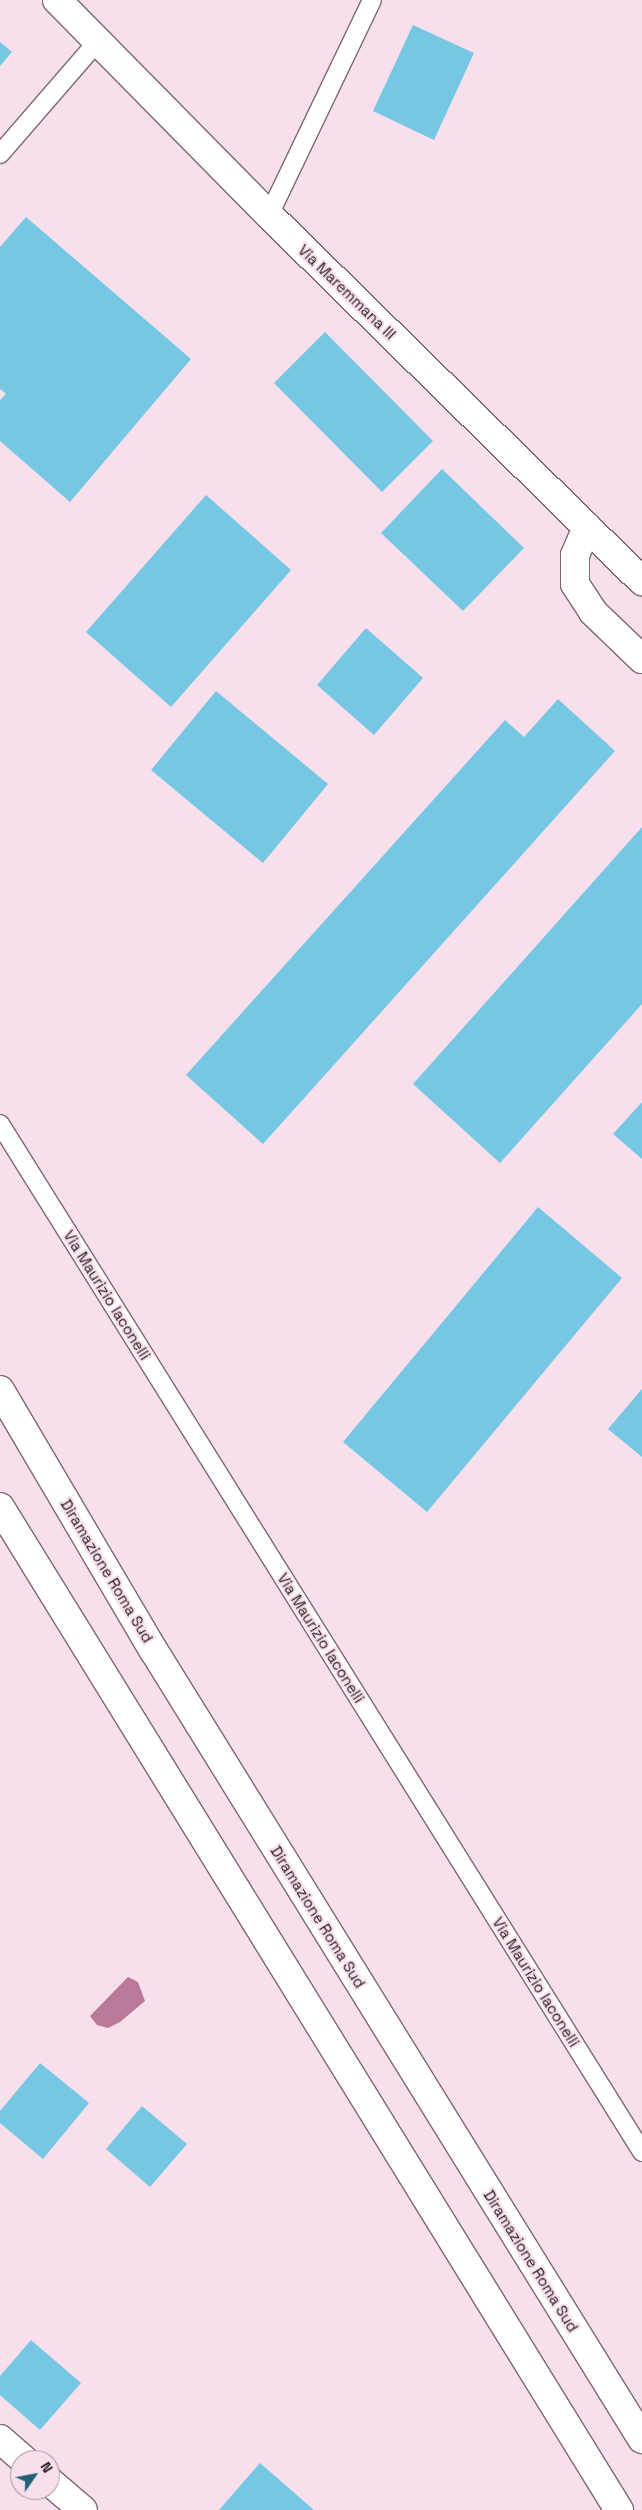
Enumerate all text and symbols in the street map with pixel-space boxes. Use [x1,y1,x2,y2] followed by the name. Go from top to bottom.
[295,241,399,343] street label: Via Maremmana III
[60,1227,154,1363] street label: Via Maurizio Iaconelli
[57,1496,157,1646] street label: Diramazione Roma Sud
[274,1570,368,1706] street label: Via Maurizio Iaconelli
[267,1843,369,1991] street label: Diramazione Roma Sud
[489,1914,583,2050] street label: Via Maurizio Iaconelli
[480,2187,582,2335] street label: Diramazione Roma Sud
[10,2450,60,2500] north arrow
[37,2459,57,2476] text: N

